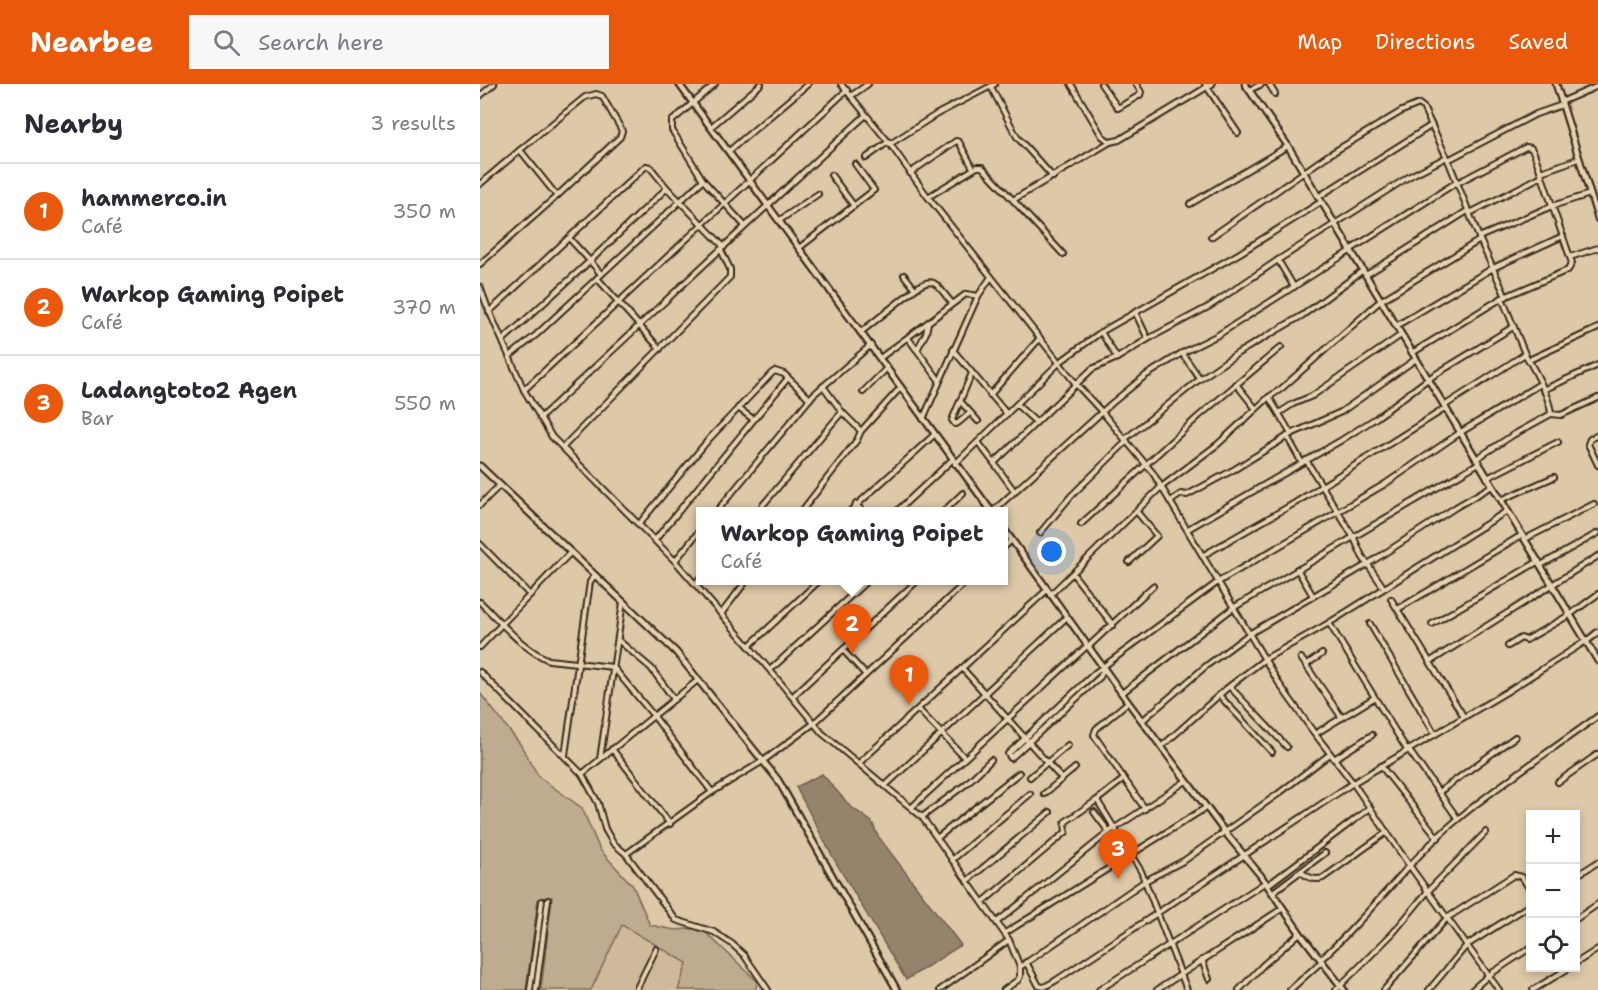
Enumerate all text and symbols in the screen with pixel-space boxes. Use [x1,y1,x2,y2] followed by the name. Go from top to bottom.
[189,15,609,69] search box
[30,23,153,61] text: Nearbee
[210,26,243,59] icon: search
[258,28,384,57] text: Search here
[1297,28,1342,56] text: Map
[1375,28,1475,56] text: Directions
[1508,28,1568,56] text: Saved
[24,106,123,141] text: Nearby
[370,110,456,136] text: 3 results
[81,184,227,213] text: hammerco.in
[39,198,48,224] text: 1
[392,198,456,224] text: 350 m
[81,213,123,239] text: Café
[81,280,344,309] text: Warkop Gaming Poipet
[37,294,51,320] text: 2
[392,294,456,320] text: 370 m
[81,309,123,335] text: Café
[81,376,297,405] text: Ladangtoto2 Agen
[37,390,51,416] text: 3
[394,390,456,416] text: 550 m
[81,405,114,431] text: Bar
[696,507,1008,585] popup
[720,519,984,548] text: Warkop Gaming Poipet
[1037,537,1066,566] your location
[720,548,763,574] text: Café
[832,604,872,654] pin: 2
[890,656,928,705] pin: 1
[1526,810,1580,972] map controls
[1526,810,1580,864] button: +
[1098,830,1138,879] pin: 3
[1526,864,1580,918] button: −
[1526,918,1580,972] button: locate

